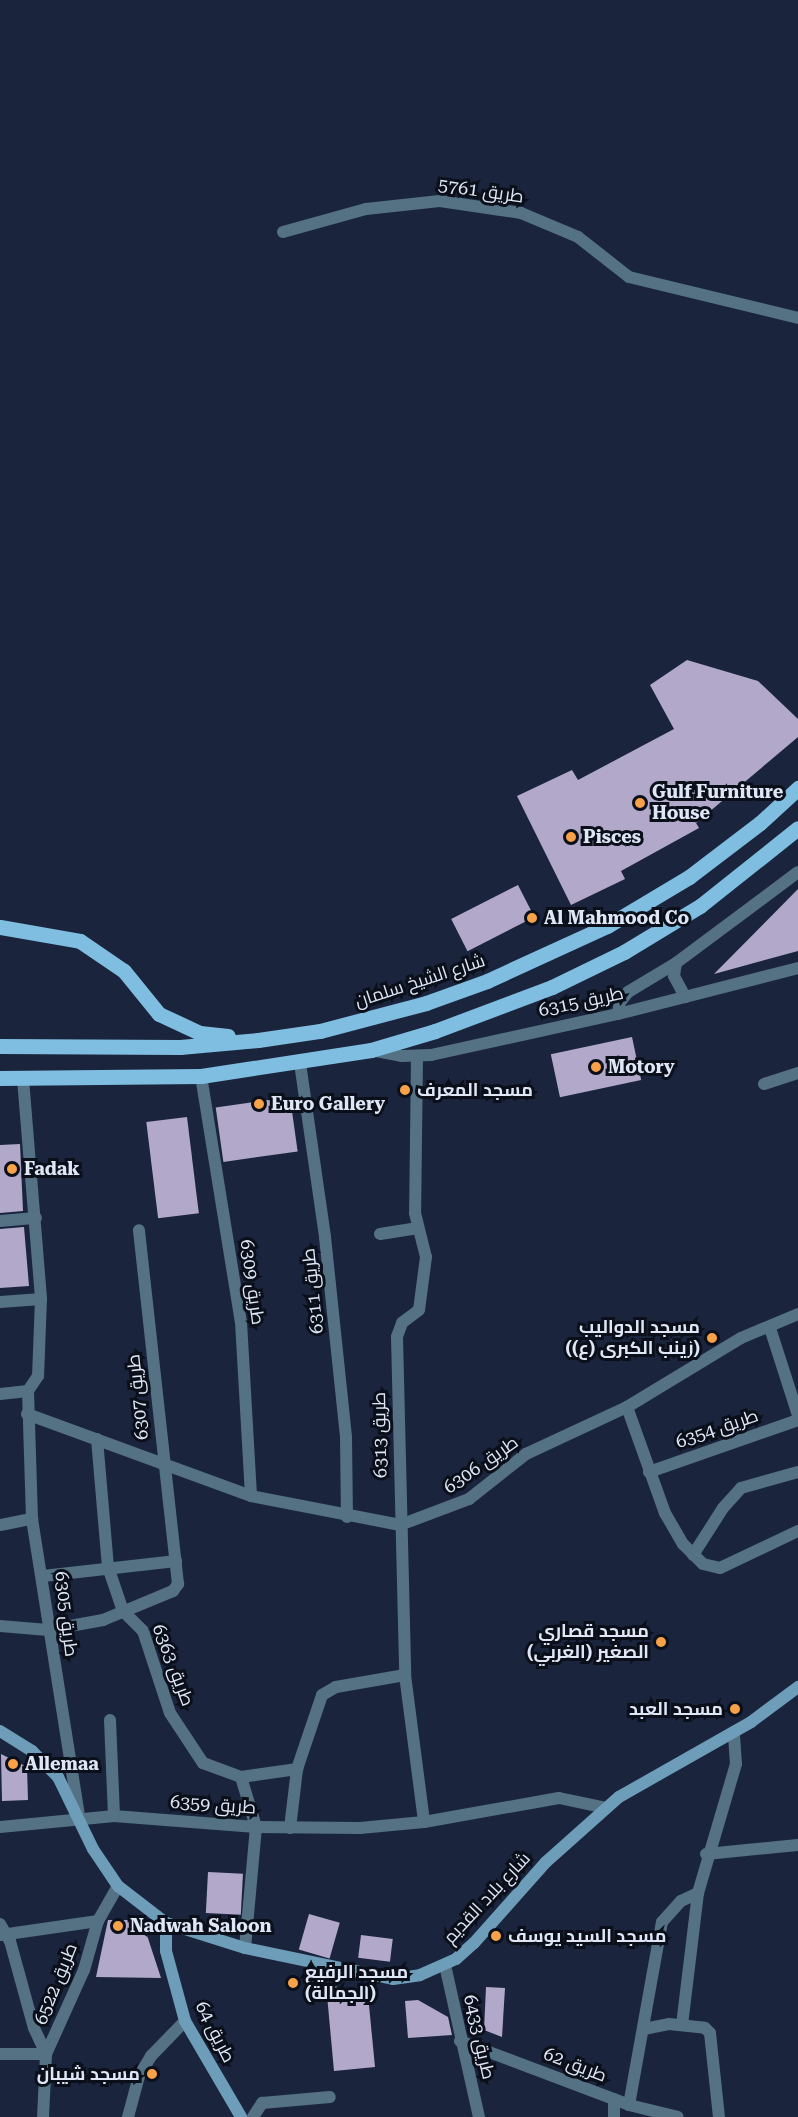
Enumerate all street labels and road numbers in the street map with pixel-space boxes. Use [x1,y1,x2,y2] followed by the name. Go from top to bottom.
[437,174,525,208] street label: طريق 5761
[352,950,488,1012] street label: شارع الشيخ سلمان
[537,982,625,1022] street label: طريق 6315
[235,1238,269,1326] street label: طريق 6309
[298,1247,328,1335] street label: طريق 6311
[123,1353,153,1441] street label: طريق 6307
[368,1392,392,1478] street label: طريق 6313
[673,1405,761,1453] street label: طريق 6354
[440,1431,522,1499] street label: طريق 6306
[50,1570,82,1658] street label: طريق 6305
[148,1621,198,1709] street label: طريق 6363
[169,1791,257,1819] street label: طريق 6359
[439,1848,535,1948] street label: شارع بلاد القديم
[30,1940,82,2028] street label: طريق 6522
[459,1993,499,2081] street label: طريق 6433
[190,1998,240,2066] street label: طريق 64
[540,2043,610,2087] street label: طريق 62

